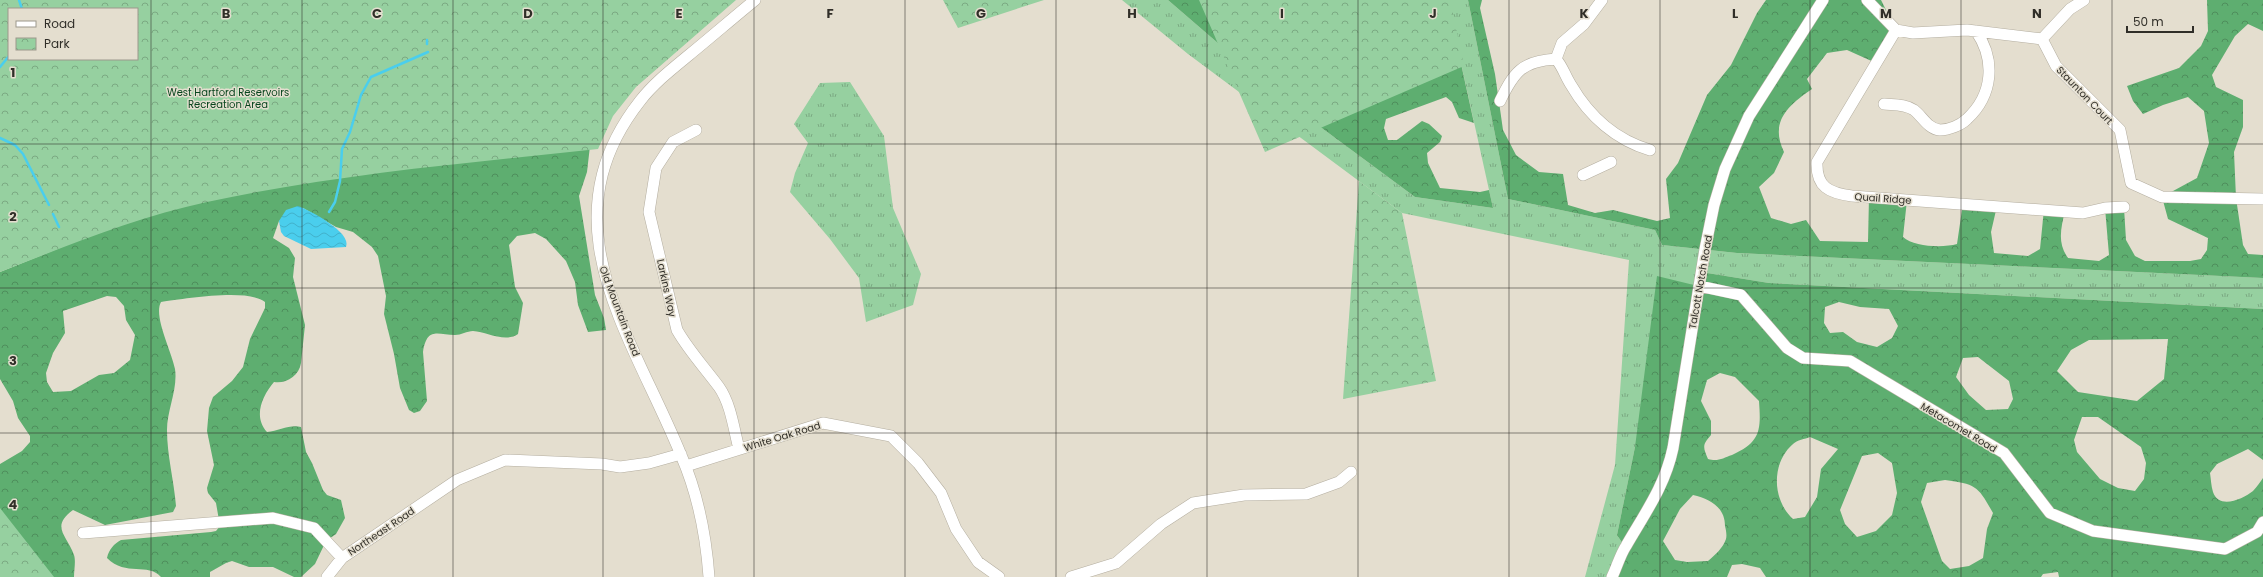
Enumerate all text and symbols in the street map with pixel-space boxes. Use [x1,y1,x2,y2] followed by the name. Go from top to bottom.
[222,4,231,23] text: B
[372,4,382,23] text: C
[523,4,533,23] text: D
[675,4,683,23] text: E
[826,4,834,23] text: F
[976,4,986,23] text: G
[1127,4,1137,23] text: H
[1280,4,1284,23] text: I
[1429,4,1437,23] text: J
[1579,4,1589,23] text: K
[1732,4,1738,23] text: L
[1880,4,1892,23] text: M
[2032,4,2042,23] text: N
[8,8,138,60] legend
[2127,8,2193,34] scale bar
[2133,13,2164,30] text: 50 m
[44,15,75,32] text: Road
[44,35,71,52] text: Park
[11,63,15,82] text: 1
[2053,63,2117,128] street label: Staunton Court
[167,85,289,112] park label: West Hartford Reservoirs Recreation Area
[1854,189,1912,208] street label: Quail Ridge
[9,207,17,226] text: 2
[1685,234,1716,330] street label: Talcott Notch Road
[653,258,680,319] street label: Larkins Way
[595,264,644,358] street label: Old Mountain Road
[9,351,17,370] text: 3
[1918,399,2000,456] street label: Metacomet Road
[742,418,822,455] street label: White Oak Road
[9,495,18,514] text: 4
[345,503,418,559] street label: Northeast Road

